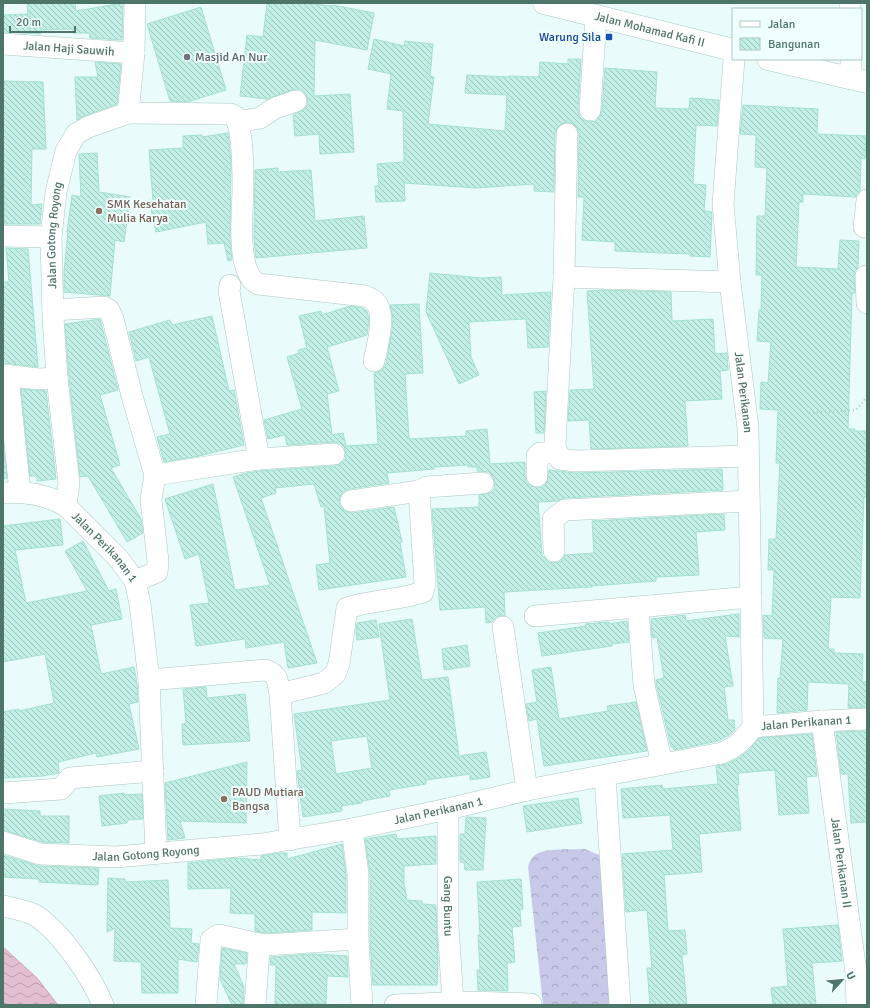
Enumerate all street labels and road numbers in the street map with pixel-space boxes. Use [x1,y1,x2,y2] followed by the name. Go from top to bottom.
[593,8,707,50] street label: Jalan Mohamad Kafi II
[23,38,115,59] street label: Jalan Haji Sauwih
[43,180,66,289] street label: Jalan Gotong Royong
[731,351,756,433] street label: Jalan Perikanan
[69,509,141,585] street label: Jalan Perikanan 1
[760,712,852,734] street label: Jalan Perikanan 1
[392,793,484,828] street label: Jalan Perikanan 1
[828,816,855,909] street label: Jalan Perikanan II
[92,842,200,865] street label: Jalan Gotong Royong
[441,876,456,937] street label: Gang Buntu

